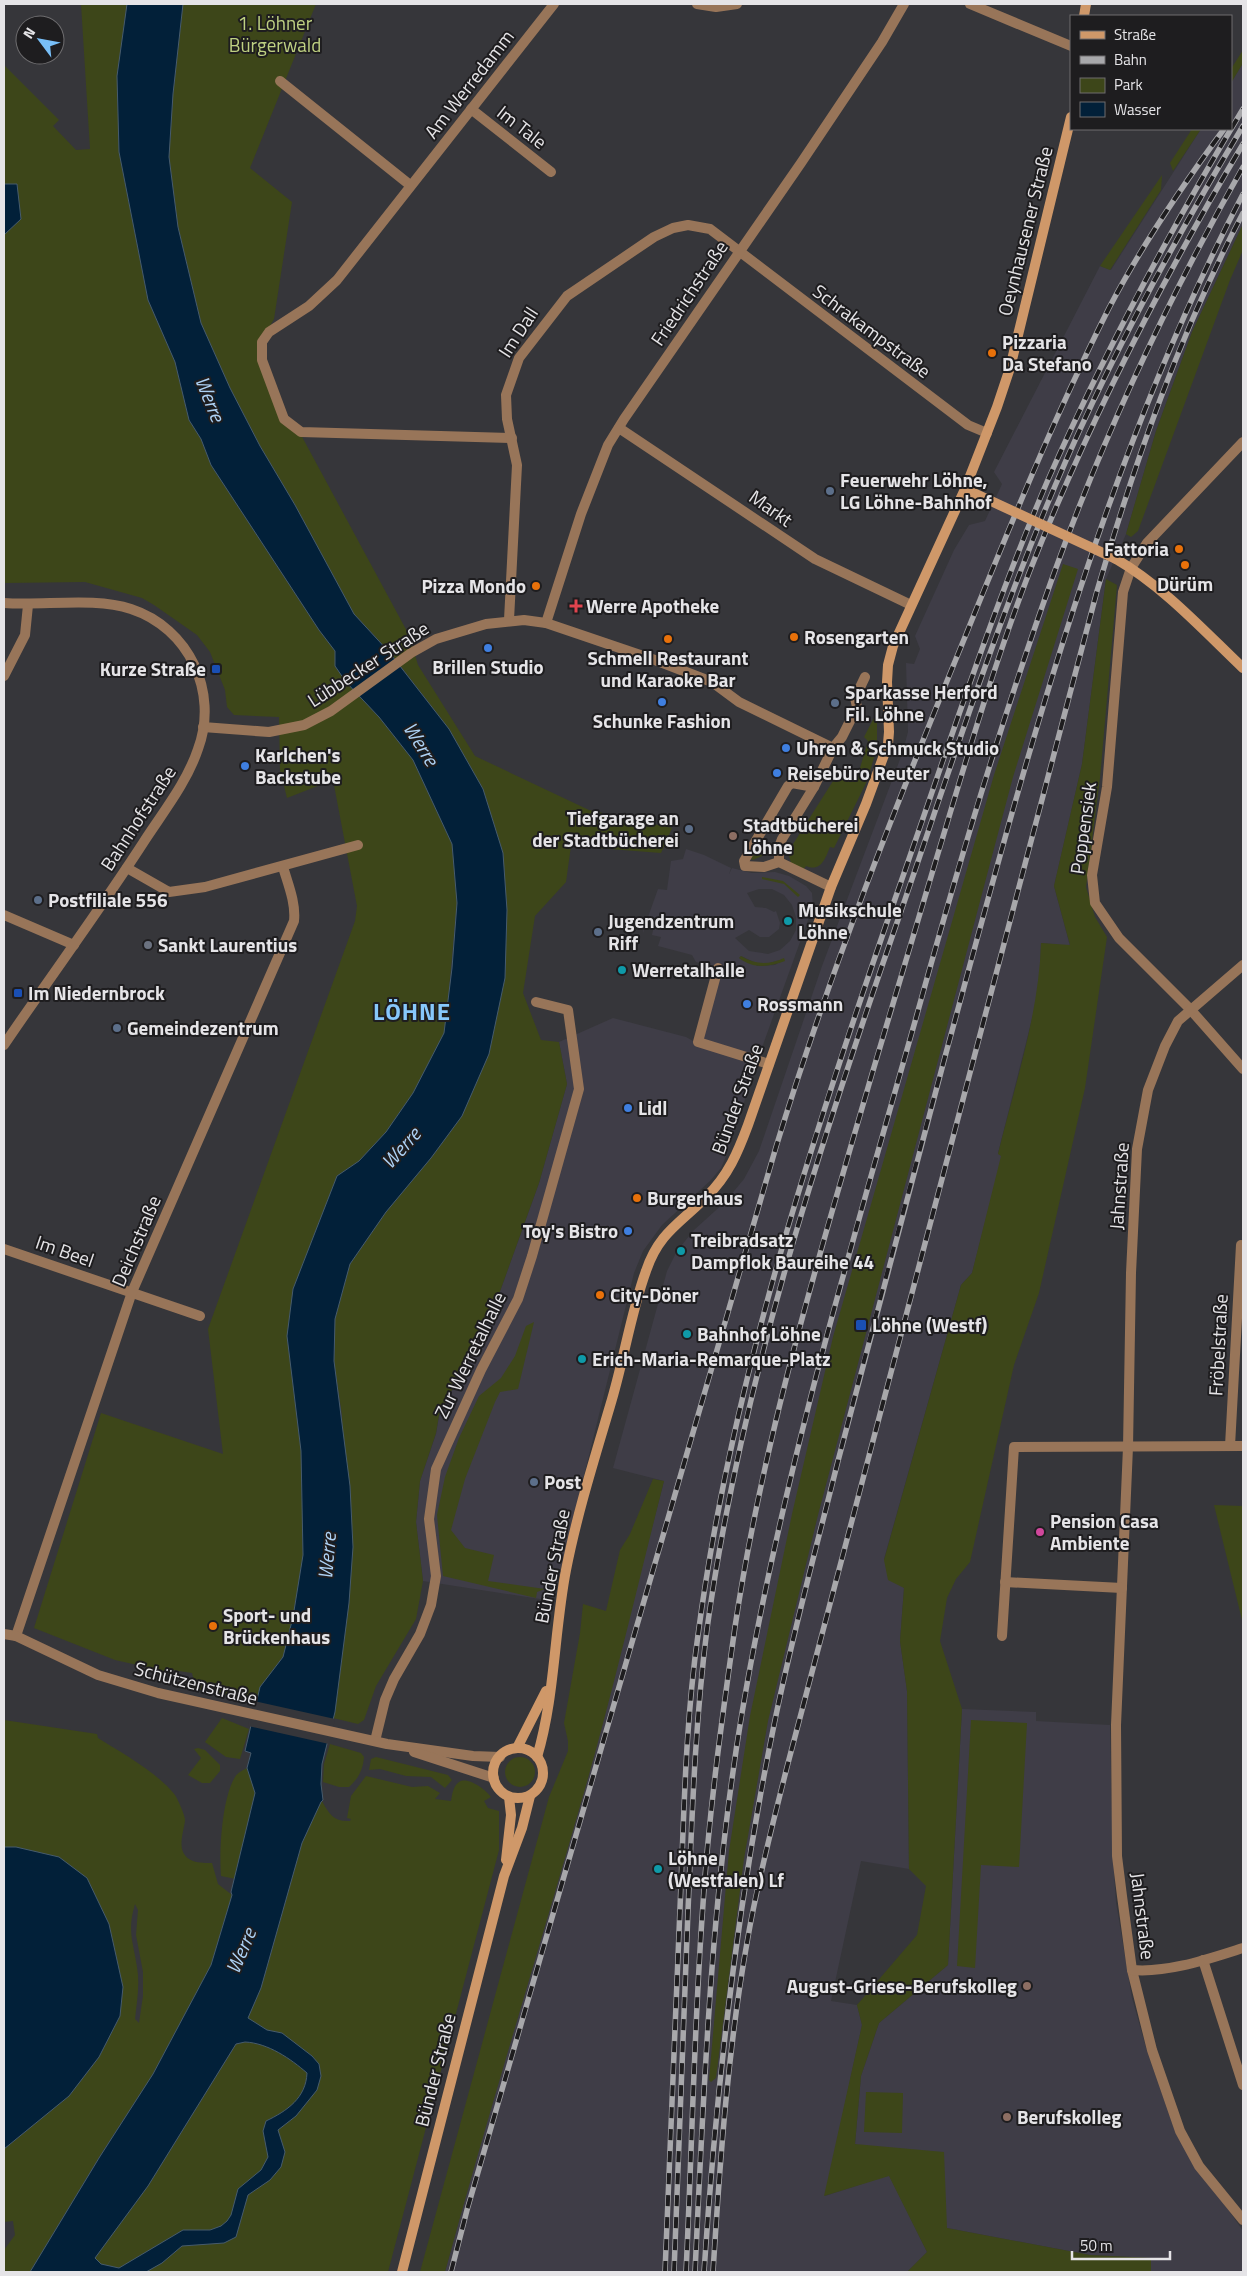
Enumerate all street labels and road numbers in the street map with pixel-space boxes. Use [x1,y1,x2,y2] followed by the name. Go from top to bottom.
[417,23,520,144] street label: Am Werredamm
[491,98,554,155] street label: Im Tale
[989,143,1060,319] street label: Oeynhausener Straße
[643,234,735,351] street label: Friedrichstraße
[807,276,938,385] street label: Schrakampstraße
[490,301,545,363] street label: Im Dall
[743,482,799,533] street label: Markt
[301,613,434,714] street label: Lübbecker Straße
[93,759,182,876] street label: Bahnhofstraße
[1062,780,1103,876] street label: Poppensiek
[703,1039,770,1158] street label: Bünder Straße
[1101,1141,1136,1231] street label: Jahnstraße
[103,1191,168,1291] street label: Deichstraße
[32,1227,98,1274] street label: Im Beel
[426,1286,513,1423] street label: Zur Werretalhalle
[1200,1293,1235,1397] street label: Fröbelstraße
[526,1506,577,1626] street label: Bünder Straße
[131,1653,261,1712] street label: Schützenstraße
[1124,1871,1163,1961] street label: Jahnstraße
[406,2010,463,2130] street label: Bünder Straße

